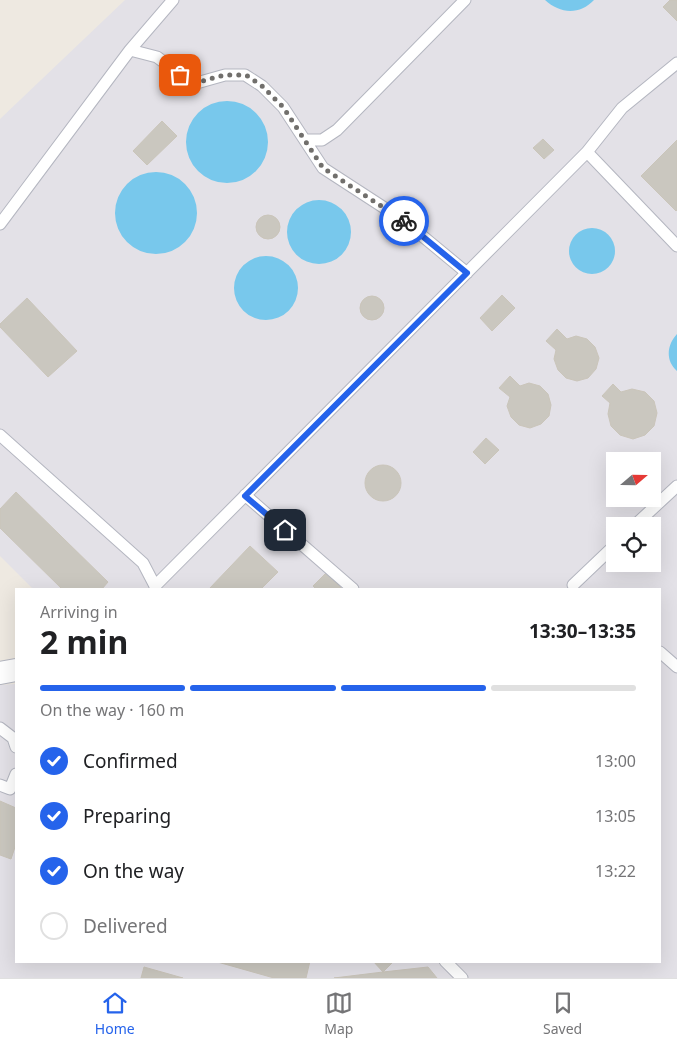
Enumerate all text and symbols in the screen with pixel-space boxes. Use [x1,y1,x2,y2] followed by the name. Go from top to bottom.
[159,54,201,96] pin
[166,61,194,89] icon: bag
[379,196,429,246] courier
[390,207,418,235] icon: bike
[606,452,661,508] north arrow
[606,452,661,572] map controls
[264,509,306,551] pin
[271,516,299,544] icon: home
[606,517,661,572] button: locate
[40,601,118,623] text: Arriving in
[529,618,636,644] text: 13:30–13:35
[40,620,128,663] text: 2 min
[40,699,184,721] text: On the way · 160 m
[40,747,68,775] icon: check
[83,748,178,774] text: Confirmed
[595,750,636,772] text: 13:00
[40,802,68,830] icon: check
[83,803,171,829] text: Preparing
[595,805,636,827] text: 13:05
[40,857,68,885] icon: check
[83,858,184,884] text: On the way
[595,860,636,882] text: 13:22
[83,913,168,939] text: Delivered
[95,989,135,1038] tab: Home
[324,989,353,1038] tab: Map
[543,989,582,1038] tab: Saved

